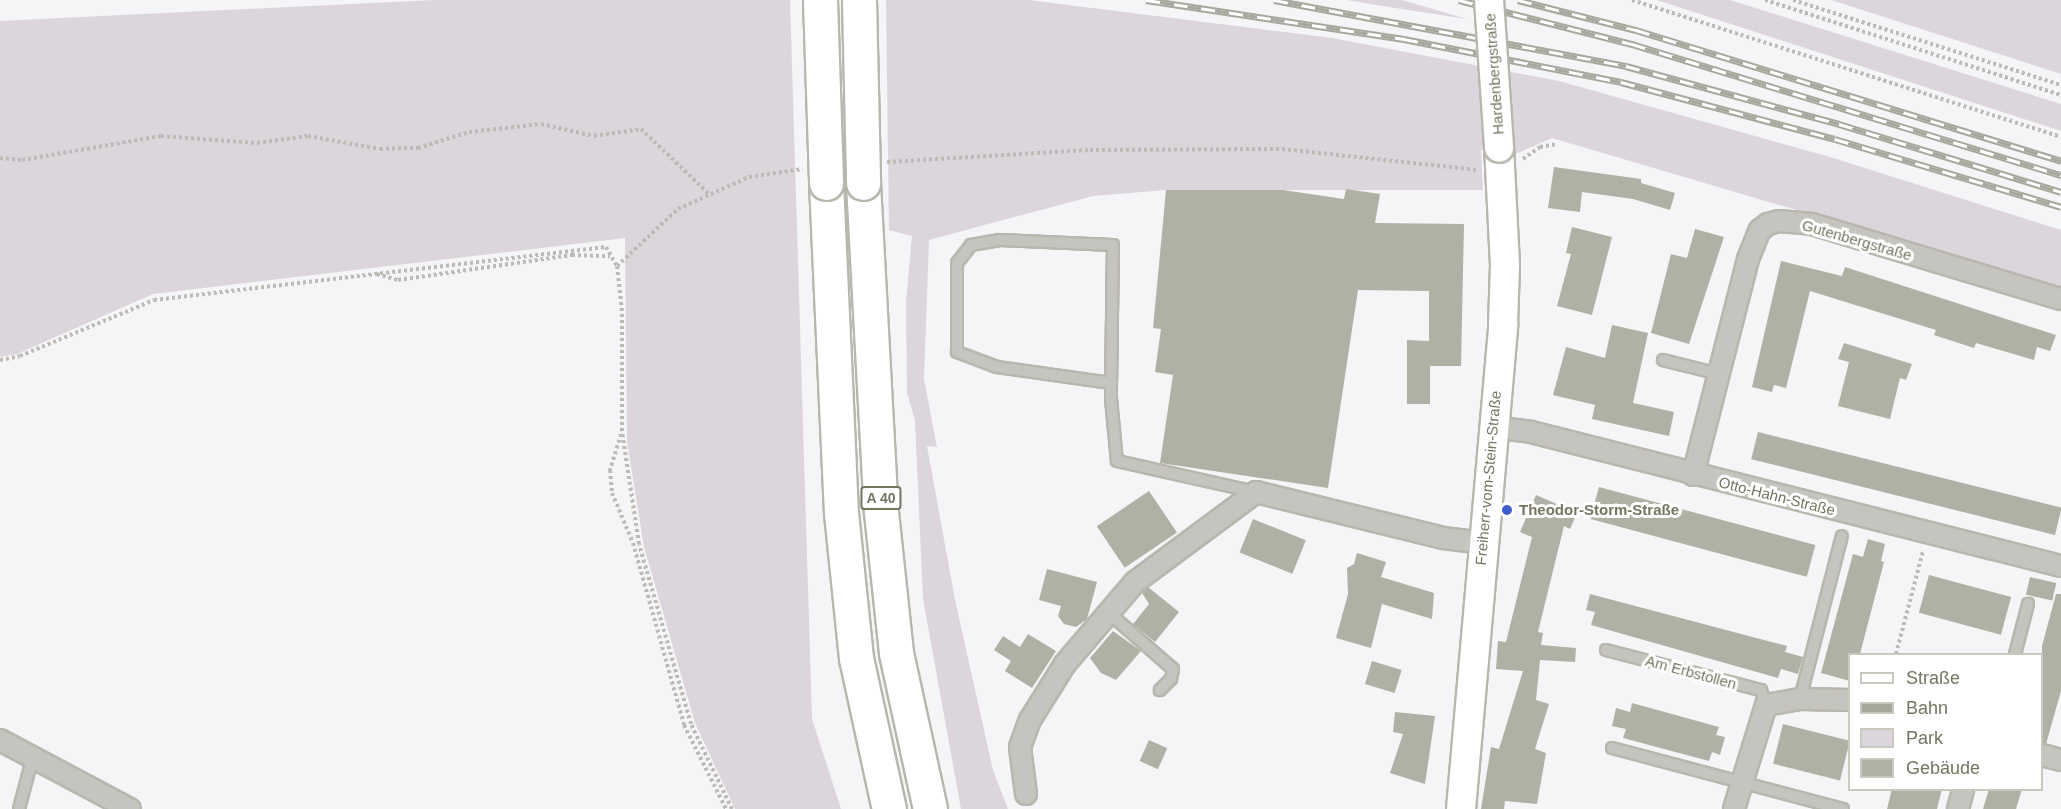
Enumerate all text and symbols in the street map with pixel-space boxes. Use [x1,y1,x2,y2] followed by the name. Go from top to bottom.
[1481,13,1507,135] street label: Hardenbergstraße
[1800,216,1914,264] street label: Gutenbergstraße
[1471,390,1505,566] street label: Freiherr-vom-Stein-Straße
[1717,473,1837,519] street label: Otto-Hahn-Straße
[860,487,902,509] road number: A 40
[1519,501,1679,519] place label: Theodor-Storm-Straße
[1500,503,1514,517] marker: Theodor-Storm-Straße
[1644,651,1738,693] street label: Am Erbstollen
[1848,653,2043,791] legend
[1906,668,1960,688] text: Straße
[1906,698,1948,718] text: Bahn
[1906,728,1943,748] text: Park
[1906,758,1980,778] text: Gebäude

